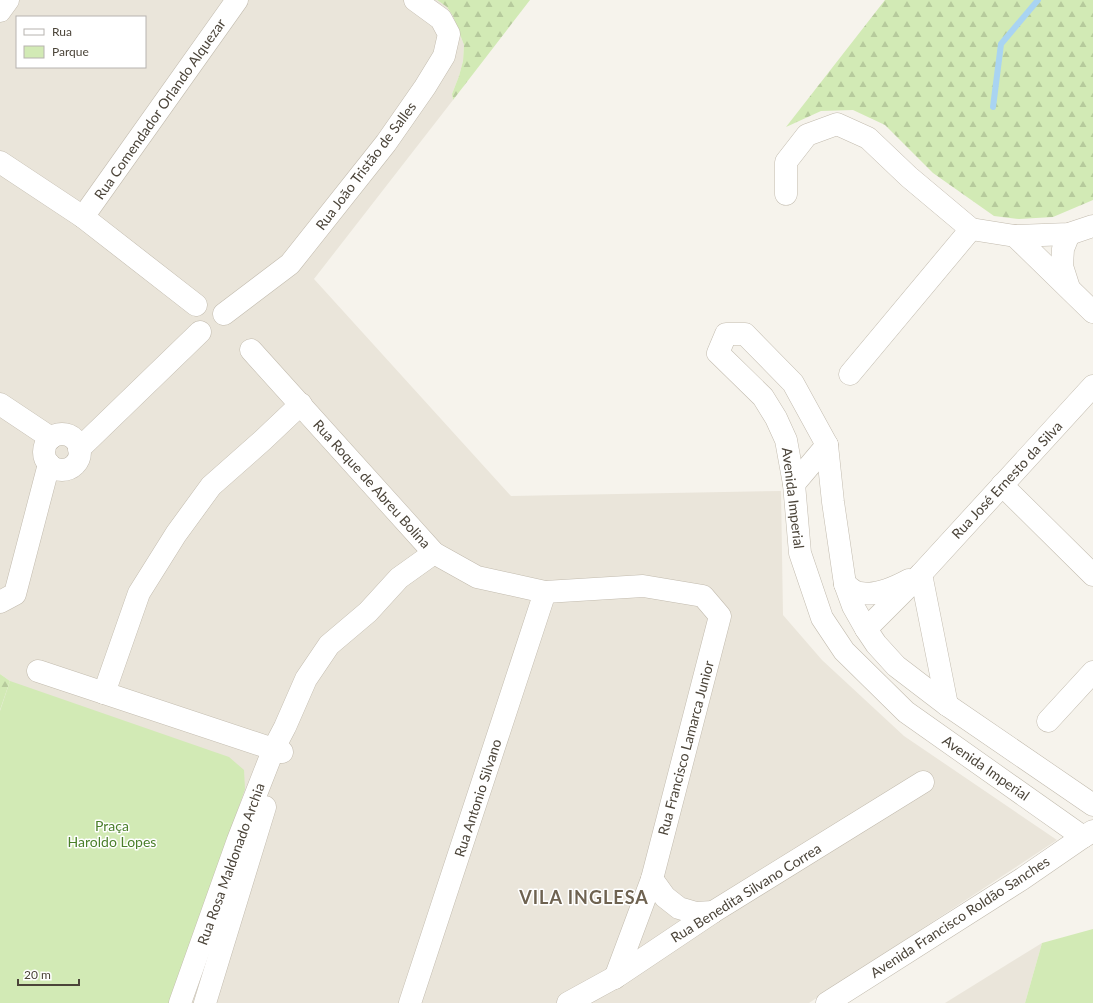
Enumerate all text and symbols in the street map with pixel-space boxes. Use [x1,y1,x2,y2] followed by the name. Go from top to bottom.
[90,15,229,202] street label: Rua Comendador Orlando Alquezar
[16,16,146,68] legend
[52,24,72,39] text: Rua
[52,44,89,59] text: Parque
[312,98,419,233] street label: Rua João Tristão de Salles
[310,416,435,552] street label: Rua Roque de Abreu Bolina
[948,417,1066,542] street label: Rua José Ernesto da Silva
[779,446,808,550] street label: Avenida Imperial
[654,659,717,837] street label: Rua Francisco Lamarca Junior
[940,731,1033,804] street label: Avenida Imperial
[450,737,505,859] street label: Rua Antonio Silvano
[193,780,268,947] street label: Rua Rosa Maldonado Archia
[68,817,156,850] park label: Praça Haroldo Lopes
[667,839,824,946] street label: Rua Benedita Silvano Correa
[867,852,1053,981] street label: Avenida Francisco Roldão Sanches
[518,886,649,908] district label: VILA INGLESA
[18,961,79,987] scale bar
[24,967,51,982] text: 20 m

